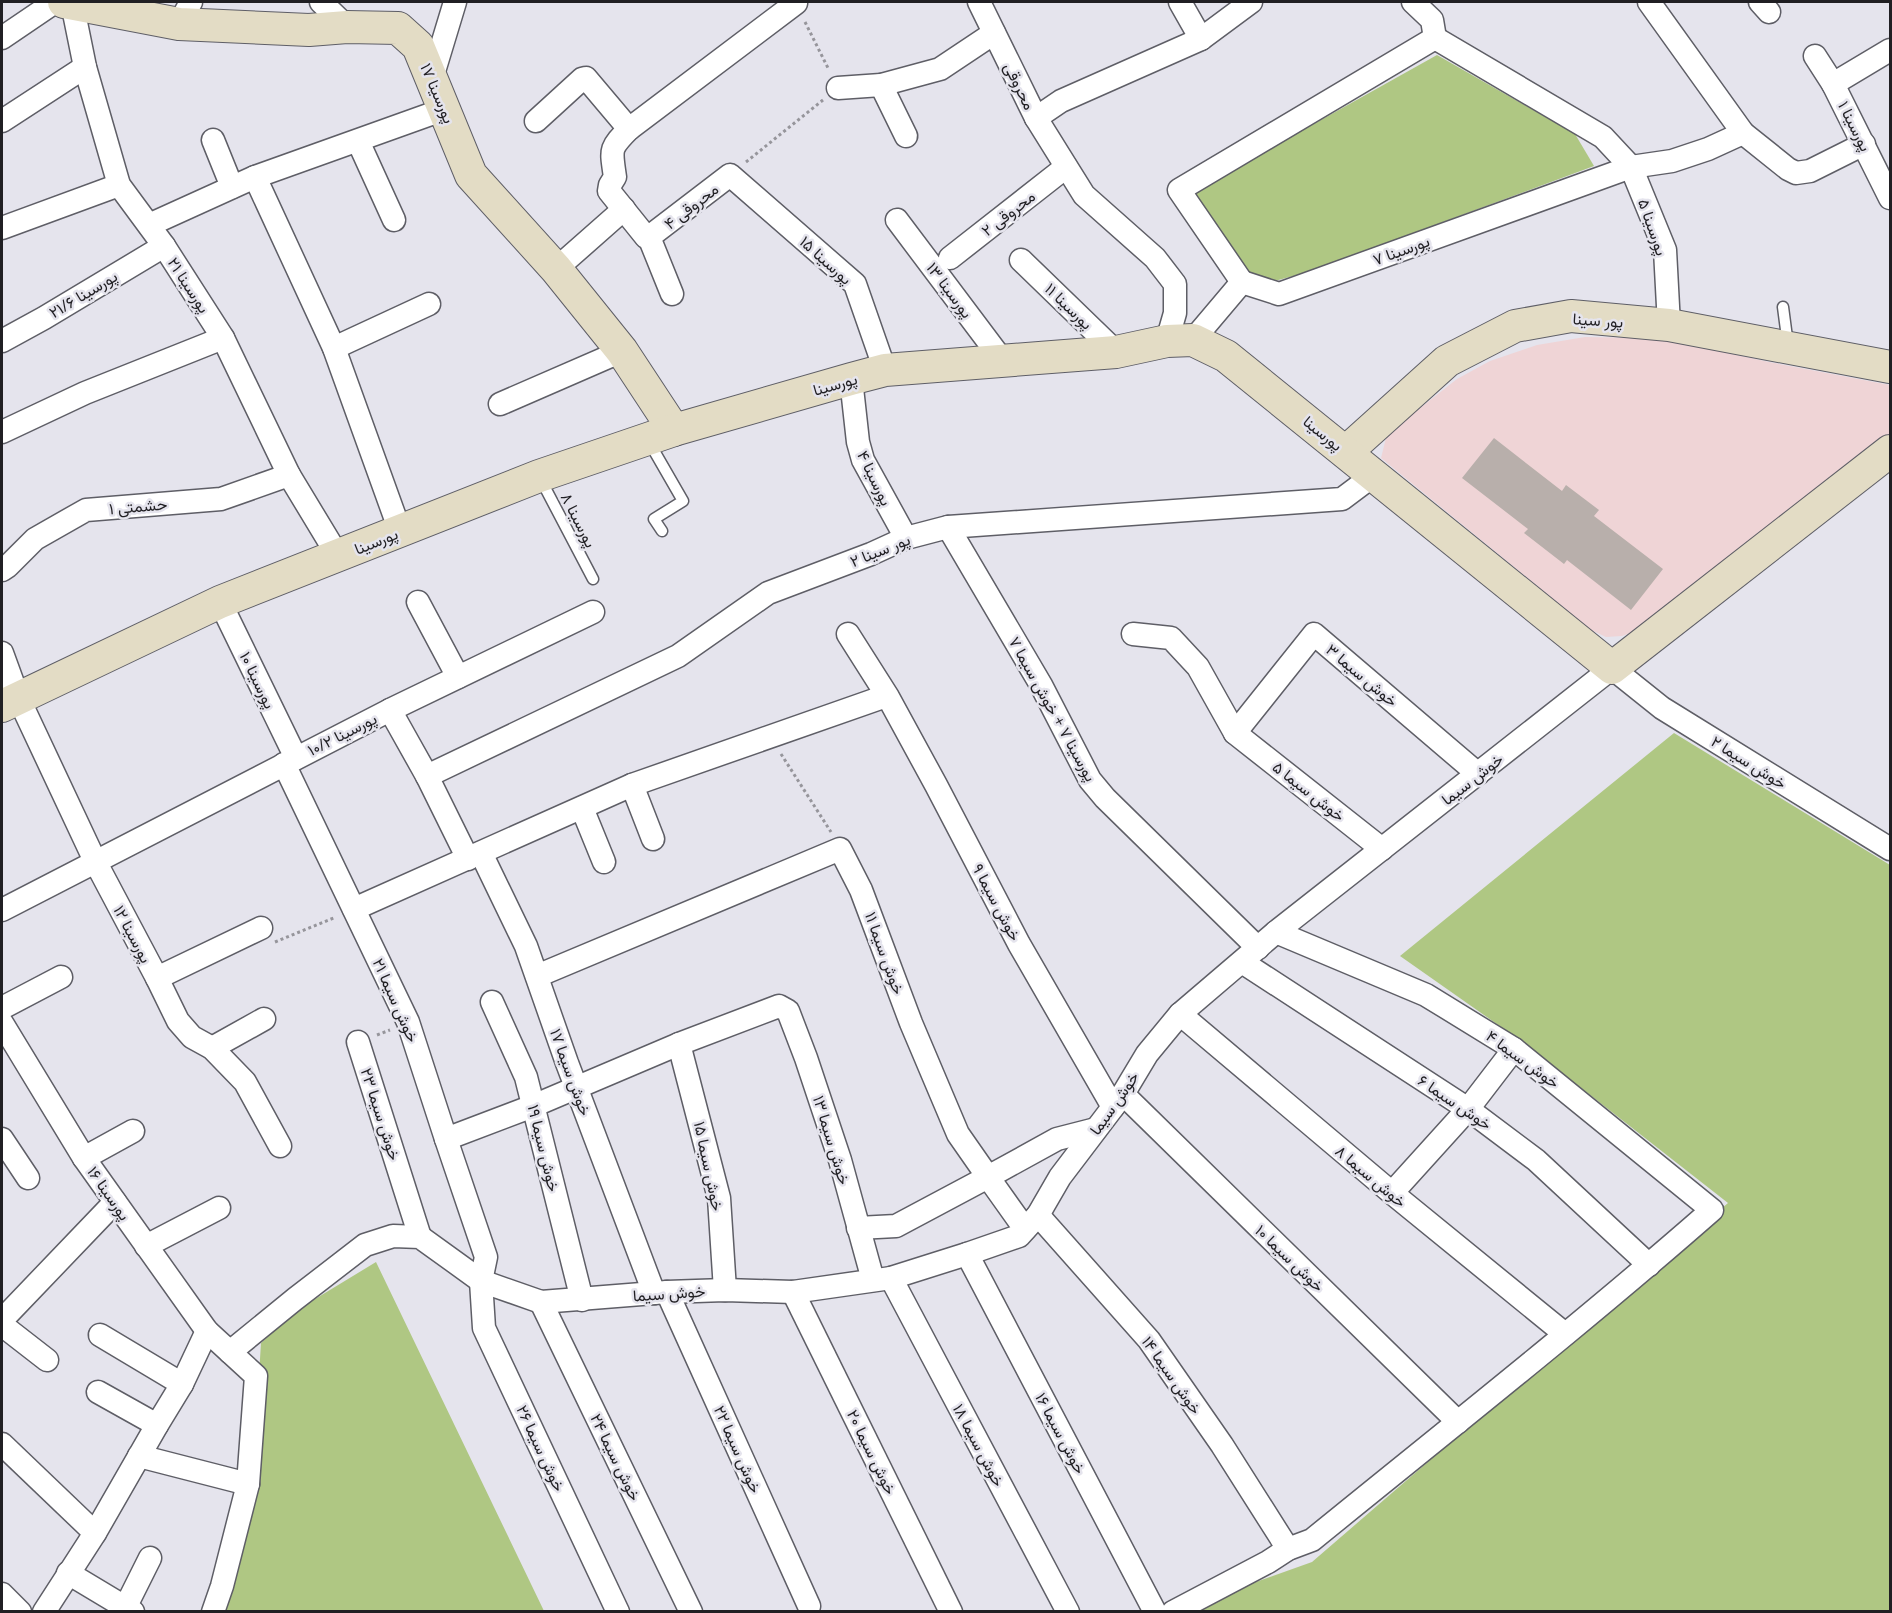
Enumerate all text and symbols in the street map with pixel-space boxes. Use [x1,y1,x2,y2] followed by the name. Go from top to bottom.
[999,59,1041,113] street label: محروقی
[415,60,461,127] street label: پورسینا ۱۷
[1832,97,1877,156] street label: پورسینا ۱
[659,178,723,234] street label: محروقی ۴
[977,185,1039,241] street label: محروقی ۲
[1632,196,1673,259] street label: پورسینا ۵
[1370,230,1433,271] street label: پورسینا ۷
[794,231,857,290] street label: پورسینا ۱۵
[162,253,215,318] street label: پورسینا ۲۱
[921,258,978,323] street label: پورسینا ۱۳
[45,265,122,324] street label: پورسینا ۲۱/۶
[1040,278,1098,335] street label: پورسینا ۱۱
[1572,307,1624,334] street label: پور سینا
[810,367,860,402] street label: پورسینا
[1298,410,1348,457] street label: پورسینا
[851,447,898,510] street label: پورسینا ۴
[555,489,602,552] street label: پورسینا ۸
[108,492,168,519] street label: حشمتی ۱
[351,522,402,561] street label: پورسینا
[847,528,914,573] street label: پور سینا ۲
[1003,633,1102,786] street label: پورسینا ۷ + خوش سیما ۷
[1321,638,1403,712] street label: خوش سیما ۳
[234,648,281,713] street label: پورسینا ۱۰
[304,707,381,762] street label: پورسینا ۱۰/۲
[1707,730,1791,794] street label: خوش سیما ۲
[1437,748,1508,810] street label: خوش سیما
[1268,756,1350,826] street label: خوش سیما ۵
[967,860,1027,945] street label: خوش سیما ۹
[108,901,157,967] street label: پورسینا ۱۲
[860,909,910,997] street label: خوش سیما ۱۱
[368,954,424,1046] street label: خوش سیما ۲۱
[1482,1025,1564,1093] street label: خوش سیما ۴
[545,1026,597,1119] street label: خوش سیما ۱۷
[356,1065,406,1163] street label: خوش سیما ۲۳
[1084,1067,1144,1139] street label: خوش سیما
[1414,1069,1496,1135] street label: خوش سیما ۶
[808,1093,856,1187] street label: خوش سیما ۱۳
[523,1102,566,1194] street label: خوش سیما ۱۹
[689,1119,729,1213] street label: خوش سیما ۱۵
[1331,1140,1411,1212] street label: خوش سیما ۸
[81,1161,136,1225] street label: پورسینا ۱۶
[1251,1219,1330,1297] street label: خوش سیما ۱۰
[632,1279,706,1307] street label: خوش سیما
[1137,1332,1207,1419] street label: خوش سیما ۱۴
[1030,1388,1092,1478] street label: خوش سیما ۱۶
[948,1400,1010,1491] street label: خوش سیما ۱۸
[511,1401,571,1495] street label: خوش سیما ۲۶
[709,1402,767,1496] street label: خوش سیما ۲۲
[842,1406,902,1498] street label: خوش سیما ۲۰
[585,1410,647,1504] street label: خوش سیما ۲۴

